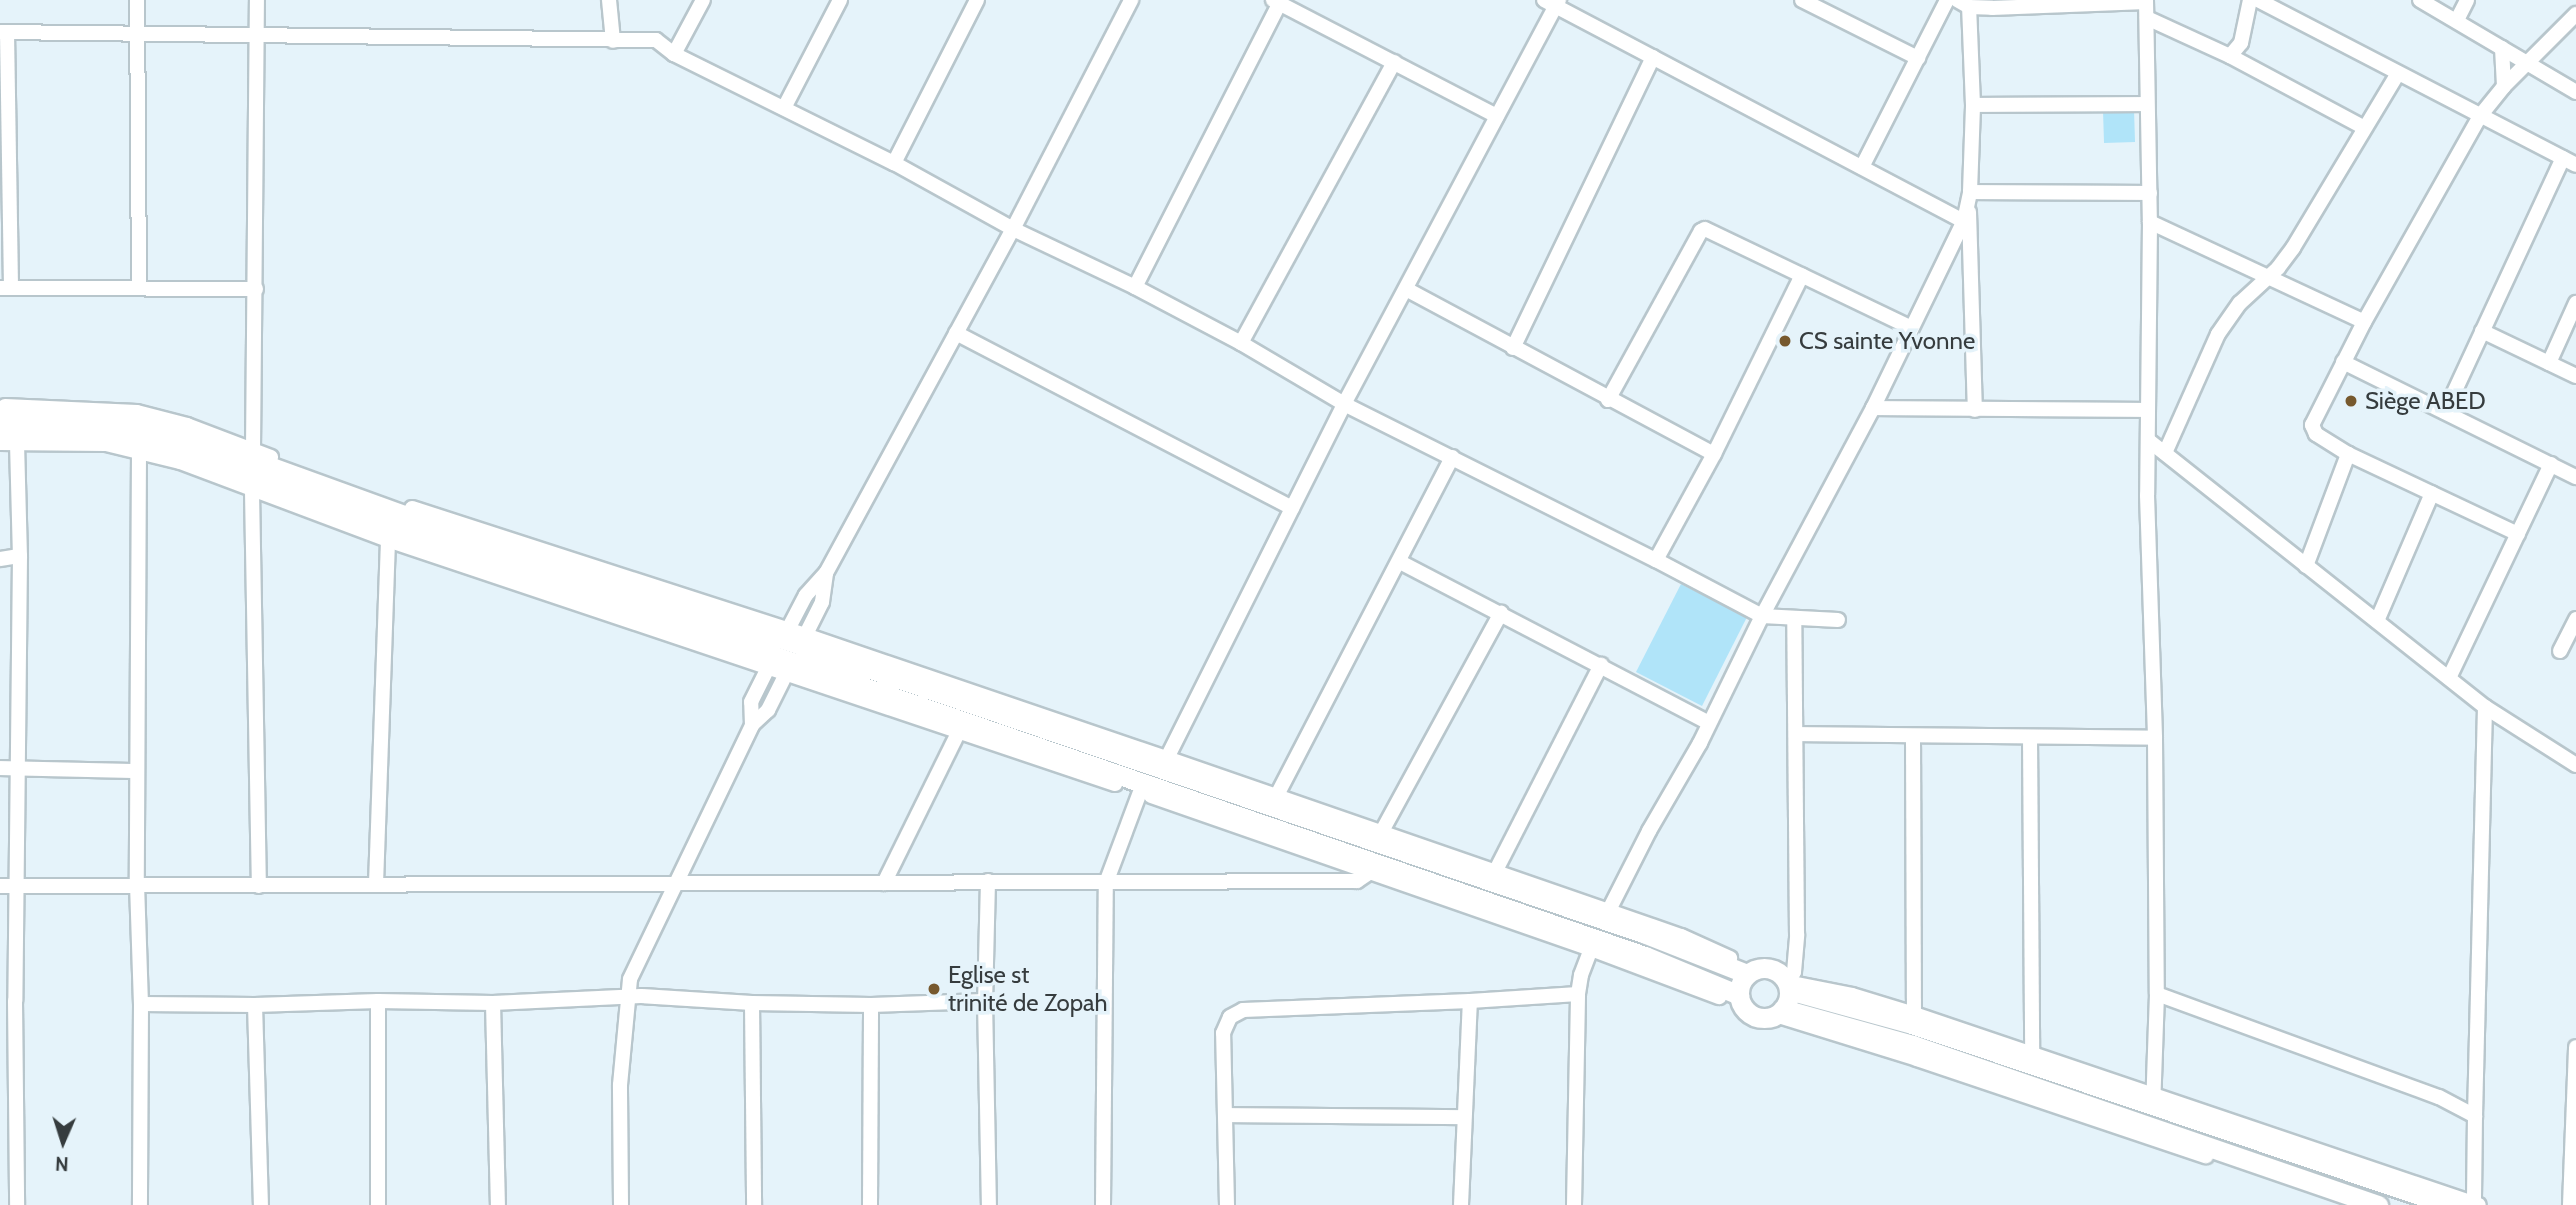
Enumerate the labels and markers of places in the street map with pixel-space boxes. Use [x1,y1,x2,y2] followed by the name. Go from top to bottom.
[1799,327,1975,355] place label: CS sainte Yvonne
[1777,333,1793,349] marker: CS sainte Yvonne
[2365,387,2486,415] place label: Siège ABED
[2343,393,2359,409] marker: Siège ABED
[948,961,1108,1017] place label: Eglise st trinité de Zopah
[926,981,942,997] marker: Eglise st trinité de Zopah

